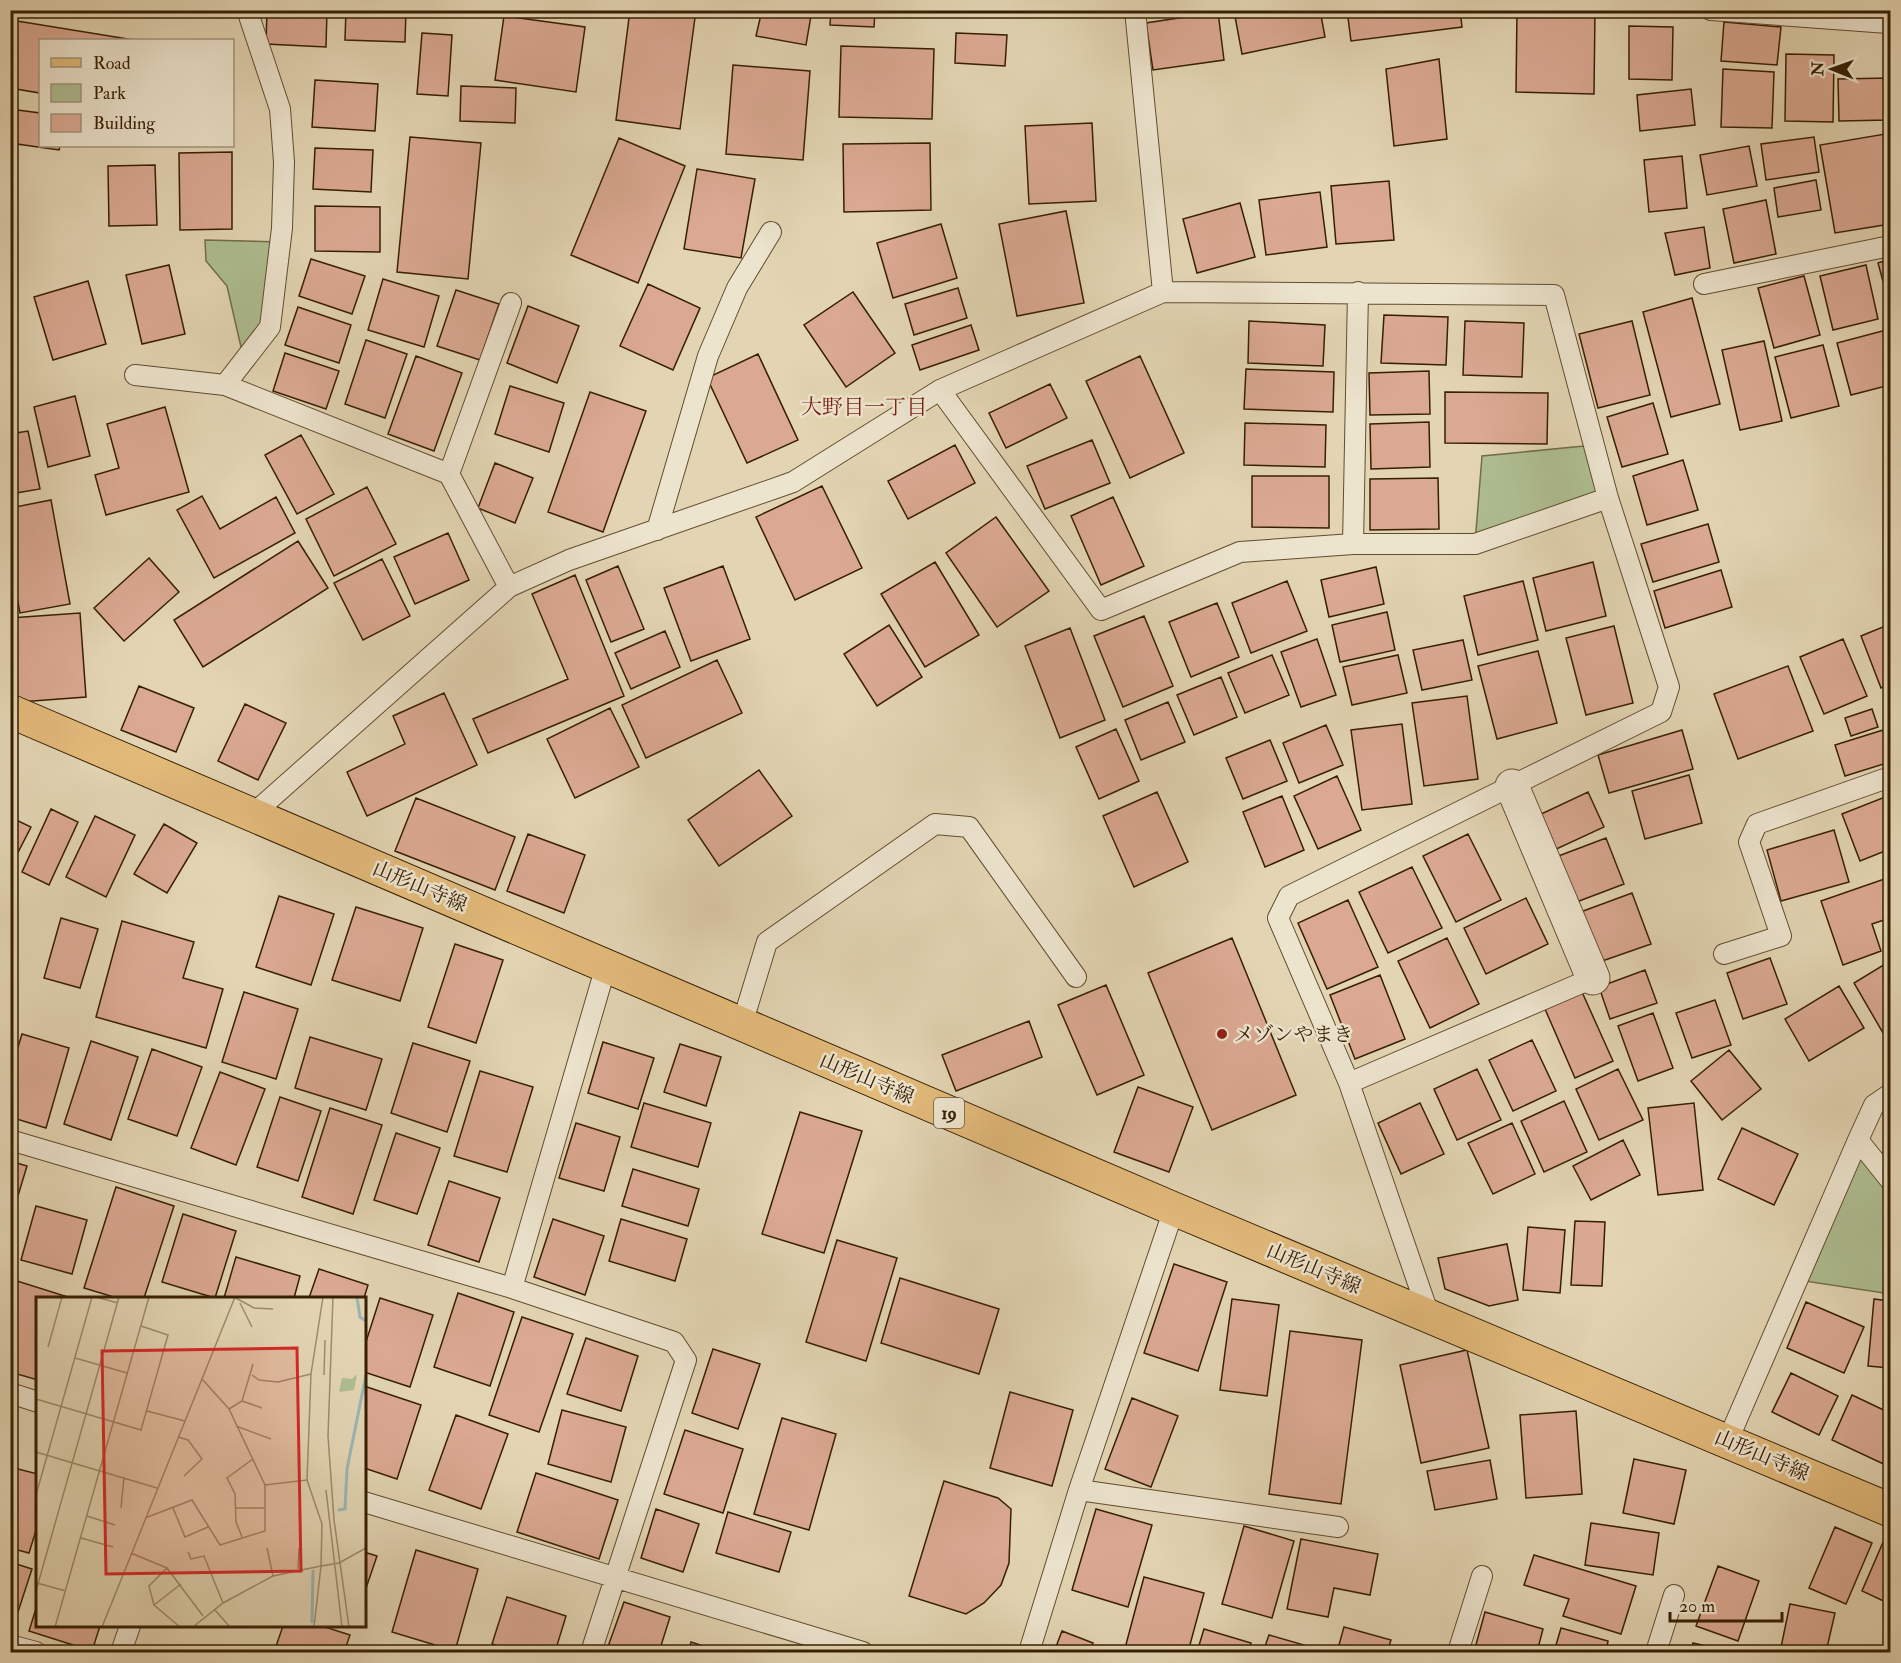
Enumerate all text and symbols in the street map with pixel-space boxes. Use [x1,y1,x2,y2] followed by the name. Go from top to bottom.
[39,39,234,147] legend
[1802,39,1862,99] north arrow
[93,52,131,75] text: Road
[1808,61,1828,77] text: N
[93,82,126,105] text: Park
[93,112,156,135] text: Building
[801,394,927,421] district label: 大野目一丁目
[369,855,471,918] street label: 山形山寺線
[1234,1022,1353,1047] place label: メゾンやまき
[1215,1027,1229,1041] marker: メゾンやまき
[816,1047,918,1110] street label: 山形山寺線
[934,1098,964,1128] road number: 19
[1263,1237,1365,1300] street label: 山形山寺線
[36,1297,366,1627] inset map
[1711,1424,1813,1487] street label: 山形山寺線
[1670,1585,1782,1623] scale bar
[1679,1595,1715,1618] text: 20 m

